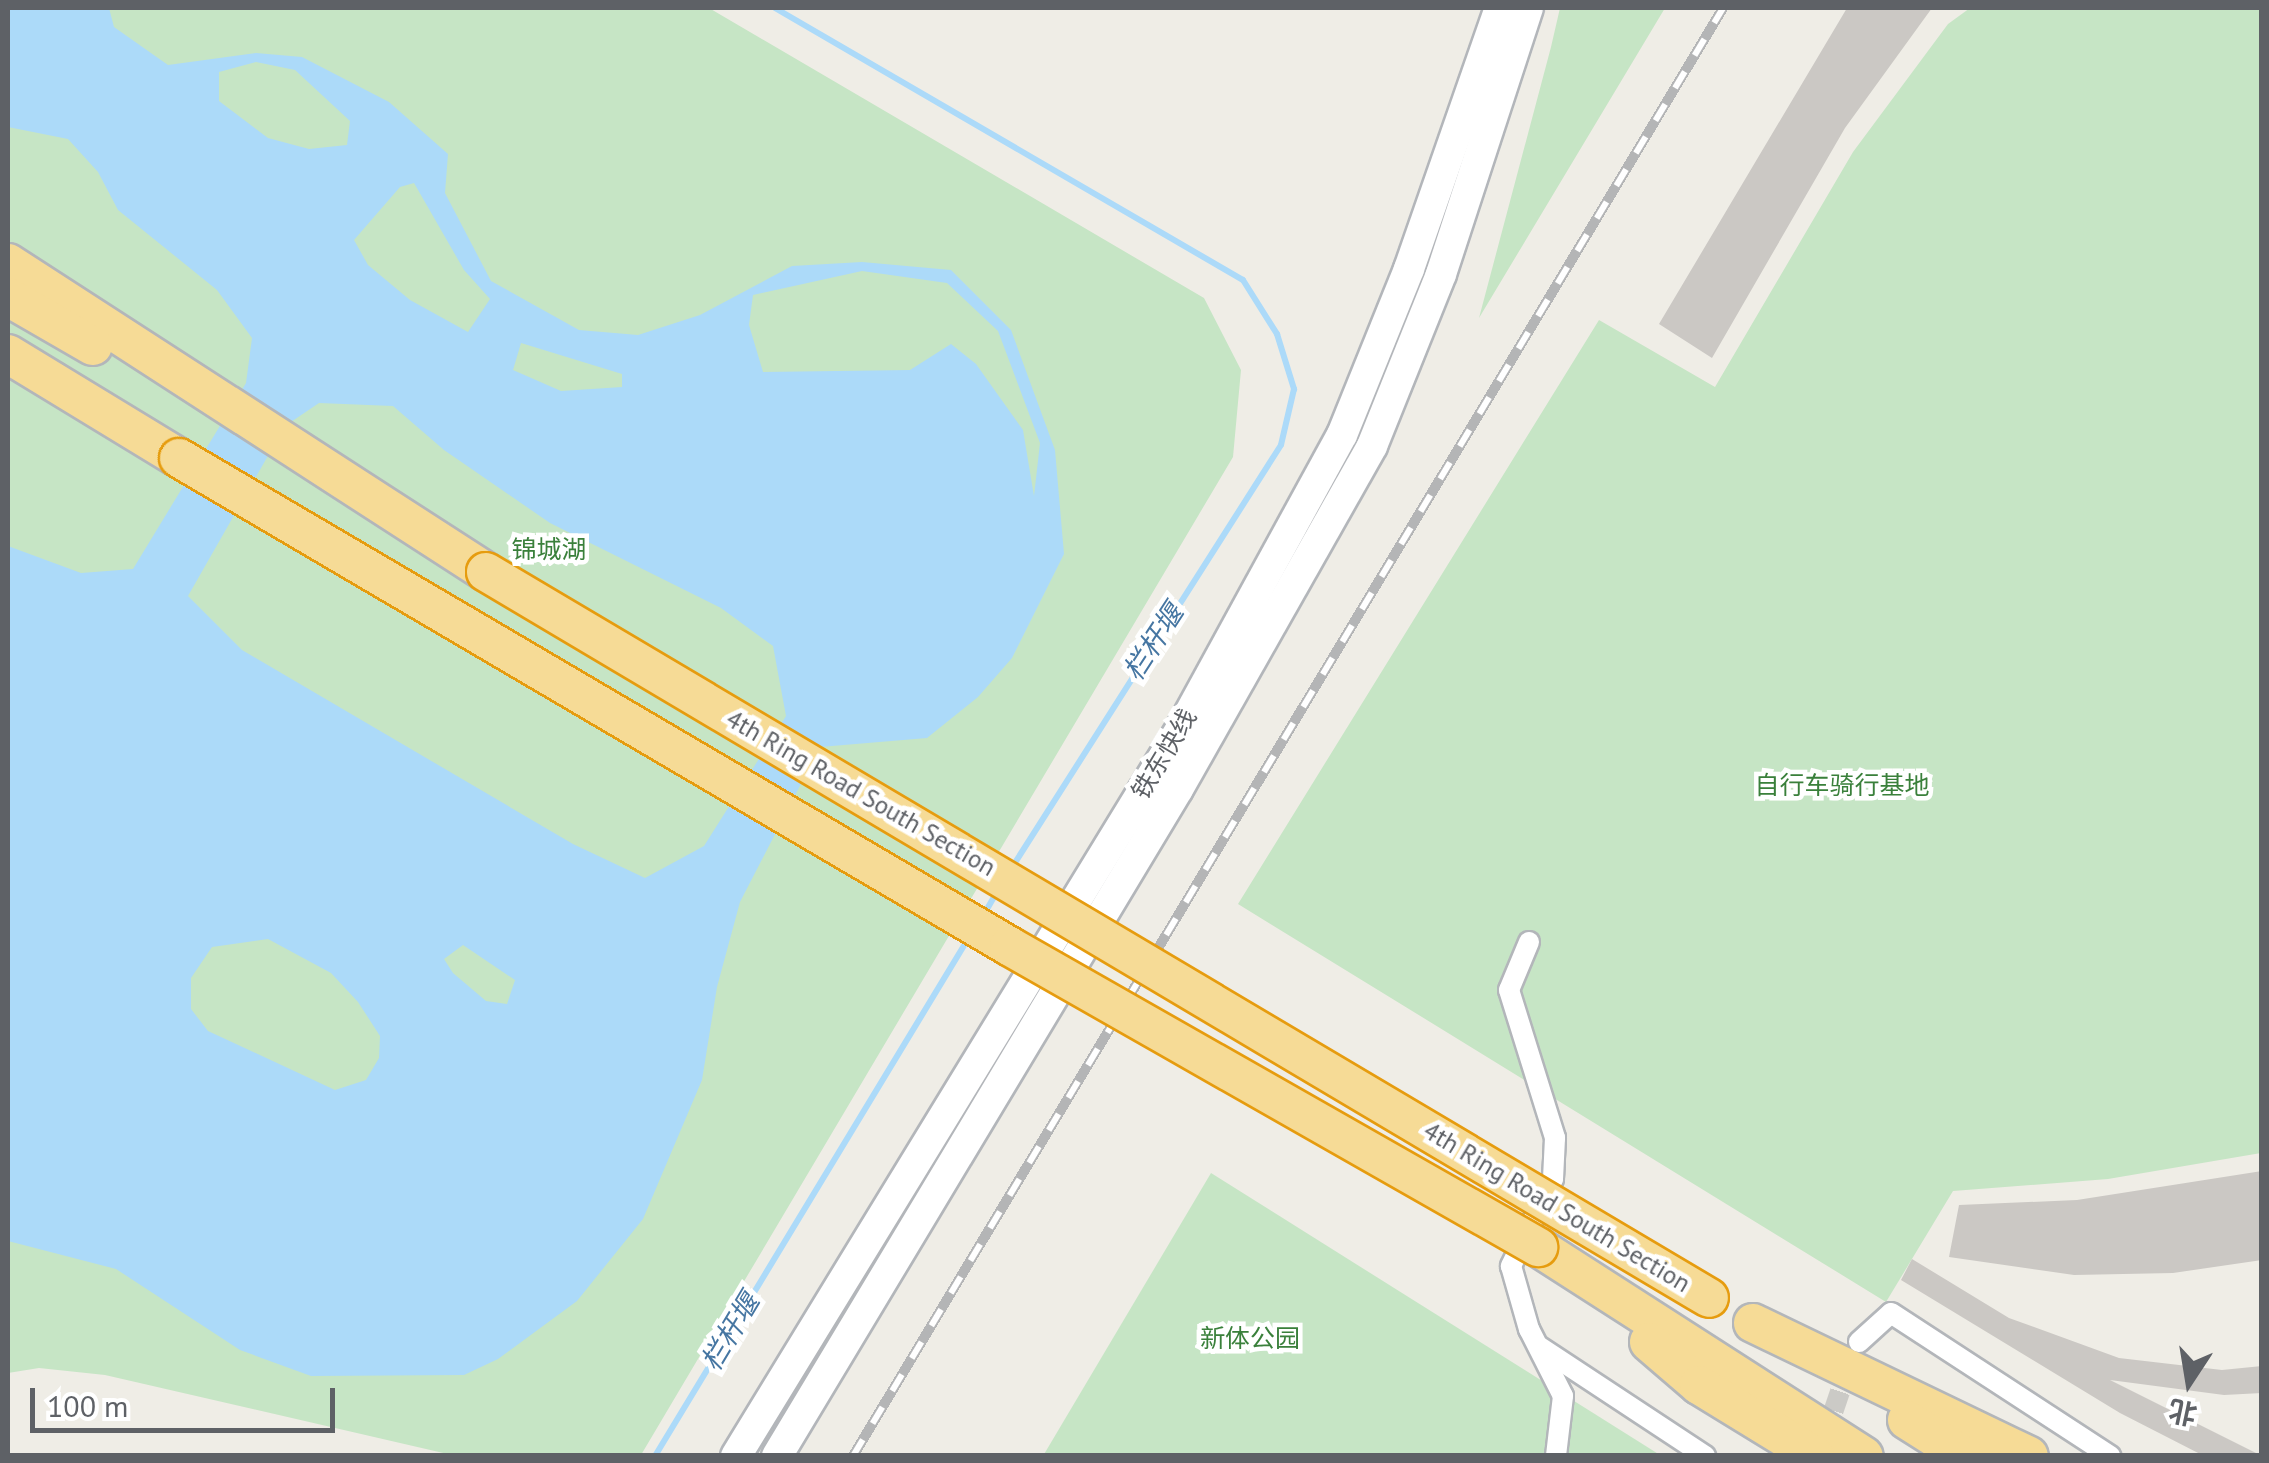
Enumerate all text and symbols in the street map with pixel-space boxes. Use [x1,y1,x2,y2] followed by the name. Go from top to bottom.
[512,534,586,564] park label: 锦城湖
[1116,598,1190,686] water label: 栏杆堰
[1125,703,1203,805] street label: 铁东快线
[721,704,1001,882] street label: 4th Ring Road South Section
[1755,770,1929,800] park label: 自行车骑行基地
[1418,1115,1696,1299] street label: 4th Ring Road South Section
[694,1287,766,1377] water label: 栏杆堰
[1200,1323,1300,1353] park label: 新体公园
[2139,1333,2239,1433] north arrow
[35,1368,340,1430] scale bar
[47,1386,128,1425] text: 100 m
[2165,1392,2200,1434] text: 北

